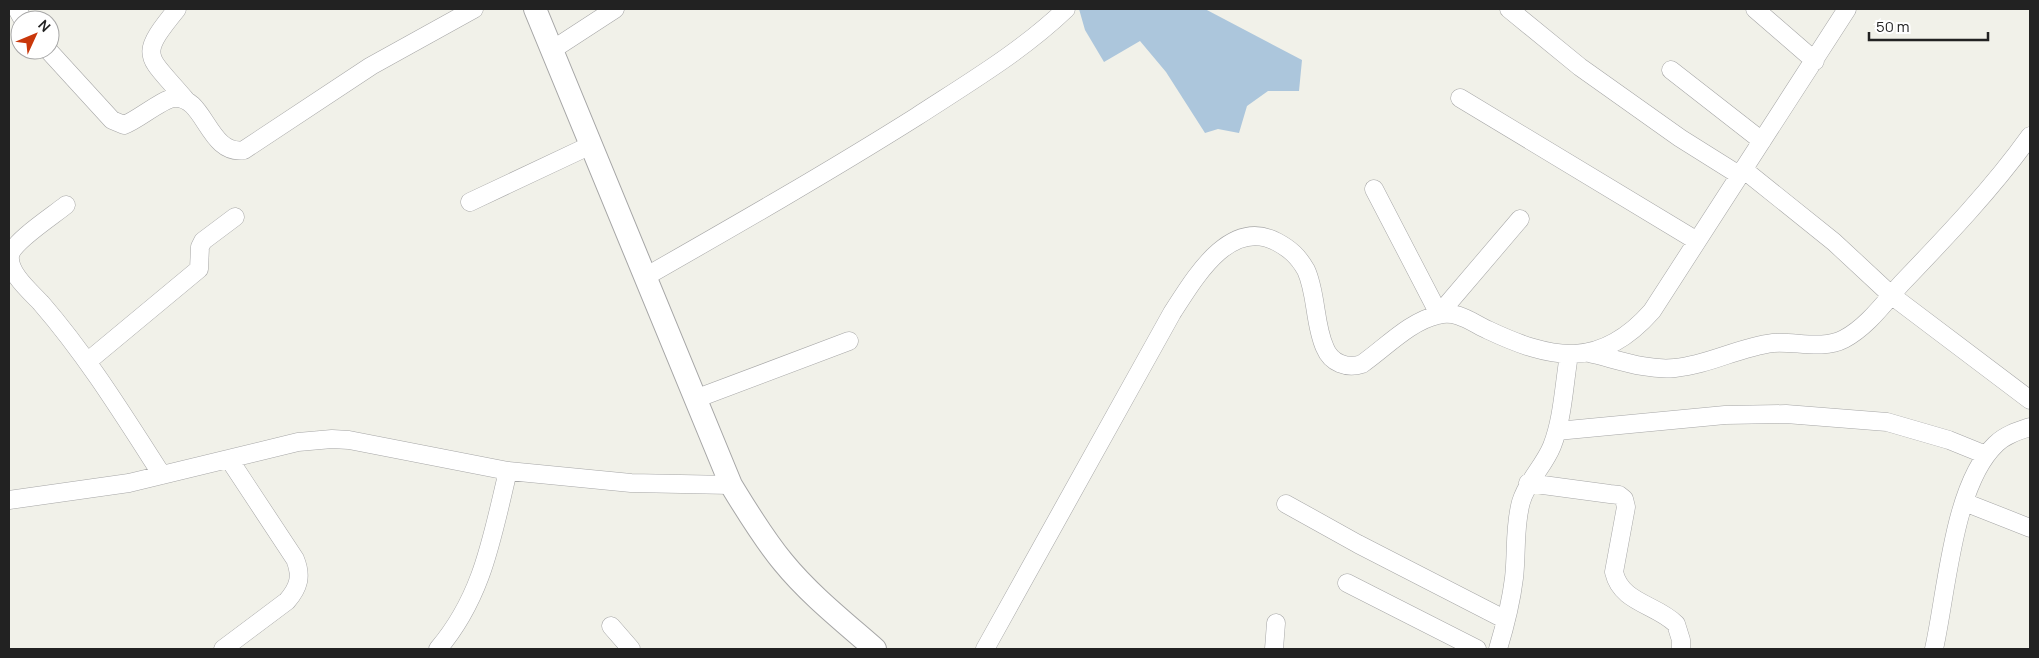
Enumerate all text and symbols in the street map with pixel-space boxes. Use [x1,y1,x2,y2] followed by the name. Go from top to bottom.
[10,10,60,60] north arrow
[1869,10,1988,42] scale bar
[34,15,55,36] text: N
[1876,16,1910,37] text: 50 m

